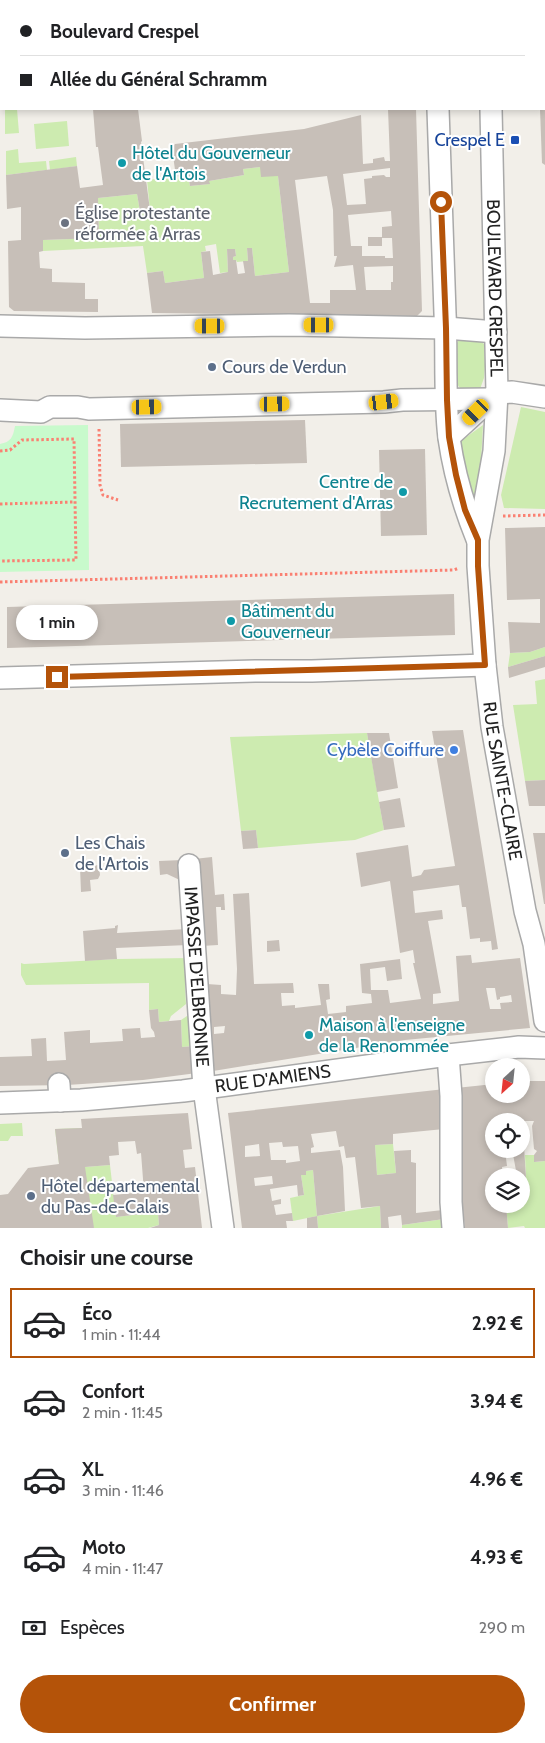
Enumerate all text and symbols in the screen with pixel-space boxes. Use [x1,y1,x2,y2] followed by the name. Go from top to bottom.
[50,20,199,43] text: Boulevard Crespel
[50,68,267,91] text: Allée du Général Schramm
[434,129,505,151] place label: Crespel E
[509,134,521,146] marker: Crespel E
[132,142,291,185] place label: Hôtel du Gouverneur de l'Artois
[116,157,128,169] marker: Hôtel du Gouverneur de l'Artois
[430,191,452,213] route start
[482,199,508,377] street label: BOULEVARD CRESPEL
[75,202,210,245] place label: Église protestante réformée à Arras
[59,217,71,229] marker: Église protestante réformée à Arras
[304,318,334,333] car
[195,319,225,334] car
[222,356,347,378] place label: Cours de Verdun
[206,361,218,373] marker: Cours de Verdun
[368,393,399,411] car
[259,396,290,412] car
[459,396,492,428] car
[131,399,162,415] car
[239,471,393,514] place label: Centre de Recrutement d'Arras
[397,486,409,498] marker: Centre de Recrutement d'Arras
[241,600,335,643] place label: Bâtiment du Gouverneur
[16,604,98,640] callout: 1 min
[39,613,75,632] text: 1 min
[225,615,237,627] marker: Bâtiment du Gouverneur
[46,666,68,688] route end
[478,700,527,862] street label: RUE SAINTE-CLAIRE
[327,739,444,761] place label: Cybèle Coiffure
[448,744,460,756] marker: Cybèle Coiffure
[75,832,149,875] place label: Les Chais de l'Artois
[59,847,71,859] marker: Les Chais de l'Artois
[179,886,214,1068] street label: IMPASSE D'ELBRONNE
[319,1014,465,1057] place label: Maison à l'enseigne de la Renommée
[303,1029,315,1041] marker: Maison à l'enseigne de la Renommée
[485,1058,530,1102] north arrow
[485,1058,530,1213] map controls
[213,1060,332,1098] street label: RUE D'AMIENS
[485,1113,530,1158] button: locate
[485,1168,530,1213] button: layers
[41,1175,200,1218] place label: Hôtel départemental du Pas-de-Calais
[25,1190,37,1202] marker: Hôtel départemental du Pas-de-Calais
[20,1244,193,1271] text: Choisir une course
[22,1301,67,1346] icon: car
[82,1302,112,1325] text: Éco
[472,1312,523,1335] text: 2.92 €
[82,1325,160,1344] text: 1 min · 11:44
[22,1379,67,1424] icon: car
[82,1380,145,1403] text: Confort
[470,1390,523,1413] text: 3.94 €
[82,1403,163,1422] text: 2 min · 11:45
[22,1457,67,1502] icon: car
[82,1458,103,1481] text: XL
[469,1468,523,1491] text: 4.96 €
[82,1481,164,1500] text: 3 min · 11:46
[22,1535,67,1580] icon: car
[82,1536,126,1559] text: Moto
[470,1546,523,1569] text: 4.93 €
[82,1559,163,1578] text: 4 min · 11:47
[20,1614,48,1642] icon: cash
[60,1616,125,1639] text: Espèces
[479,1618,525,1637] text: 290 m
[20,1675,525,1733] button: Confirmer

